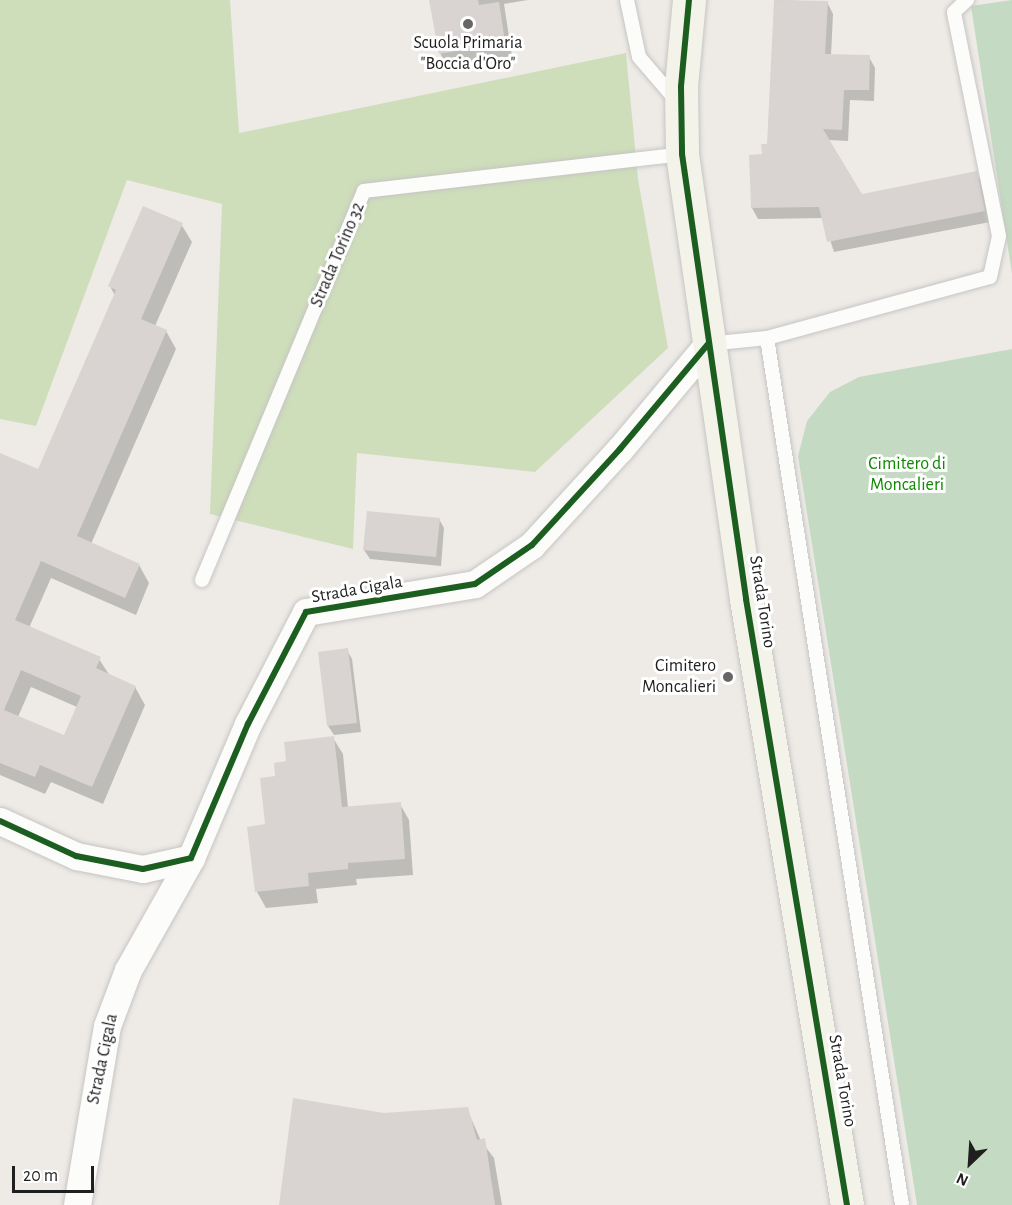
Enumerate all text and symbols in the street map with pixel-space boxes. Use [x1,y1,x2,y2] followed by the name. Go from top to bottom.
[461,17,475,31] marker: Scuola Primaria "Boccia d'Oro"
[413,33,523,76] place label: Scuola Primaria "Boccia d'Oro"
[306,199,370,311] street label: Strada Torino 32
[868,454,946,496] park label: Cimitero di Moncalieri
[744,554,780,650] street label: Strada Torino
[310,571,404,609] street label: Strada Cigala
[642,656,716,698] place label: Cimitero Moncalieri
[721,670,735,684] marker: Cimitero Moncalieri
[83,1012,123,1106] street label: Strada Cigala
[823,1033,861,1129] street label: Strada Torino
[940,1133,1000,1193] north arrow
[15,1154,98,1192] scale bar
[23,1167,58,1185] text: 20 m
[954,1170,971,1189] text: N

